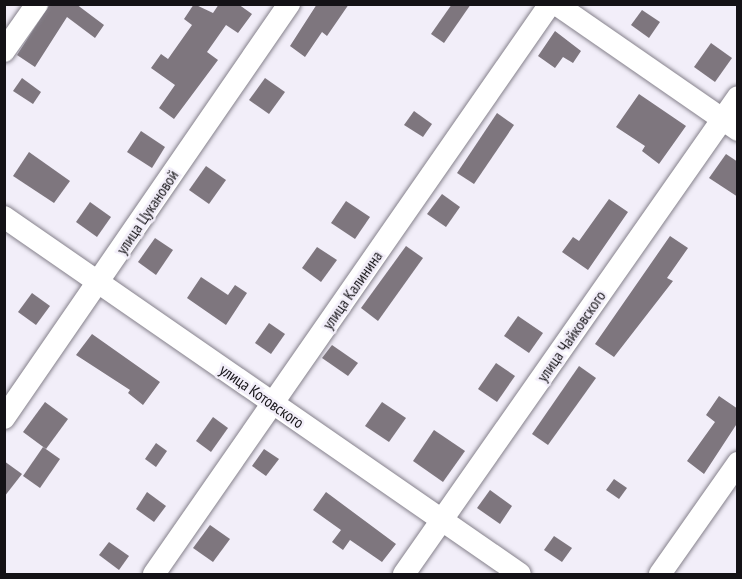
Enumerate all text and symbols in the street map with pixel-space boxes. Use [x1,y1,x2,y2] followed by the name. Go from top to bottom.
[112,166,182,258] street label: улица Цукановой
[318,247,386,333] street label: улица Калинина
[532,287,610,385] street label: улица Чайковского
[216,360,308,432] street label: улица Котовского

